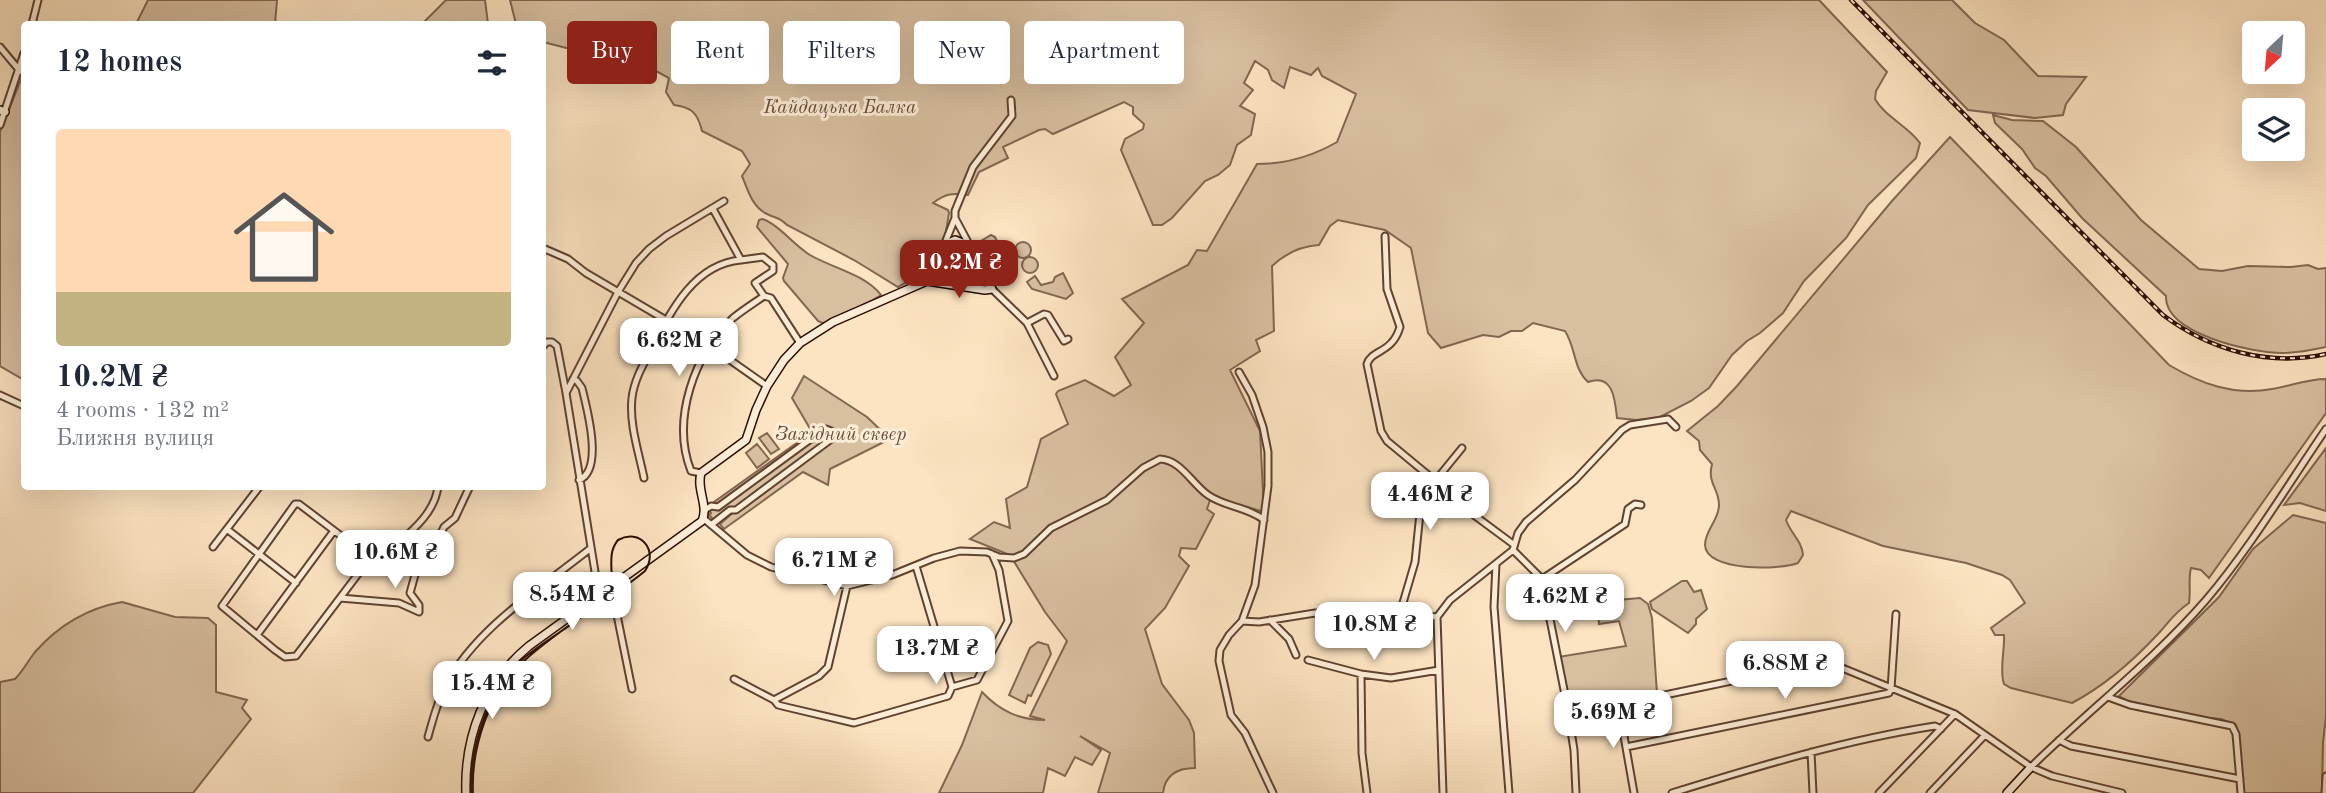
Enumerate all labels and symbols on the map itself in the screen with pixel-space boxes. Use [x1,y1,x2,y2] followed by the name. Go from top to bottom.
[2242,21,2305,84] north arrow
[763,99,916,118] park label: Кайдацька Балка
[894,240,1024,300] pin: 10.2M ₴
[614,318,744,378] pin: 6.62M ₴
[775,425,907,445] park label: Західний сквер
[1365,472,1495,532] pin: 4.46M ₴
[330,530,460,590] pin: 10.6M ₴
[769,538,899,598] pin: 6.71M ₴
[507,572,637,632] pin: 8.54M ₴
[1500,574,1630,634] pin: 4.62M ₴
[1309,602,1439,662] pin: 10.8M ₴
[871,626,1001,686] pin: 13.7M ₴
[1720,642,1850,701] pin: 6.88M ₴
[427,662,557,721] pin: 15.4M ₴
[1548,690,1678,750] pin: 5.69M ₴

